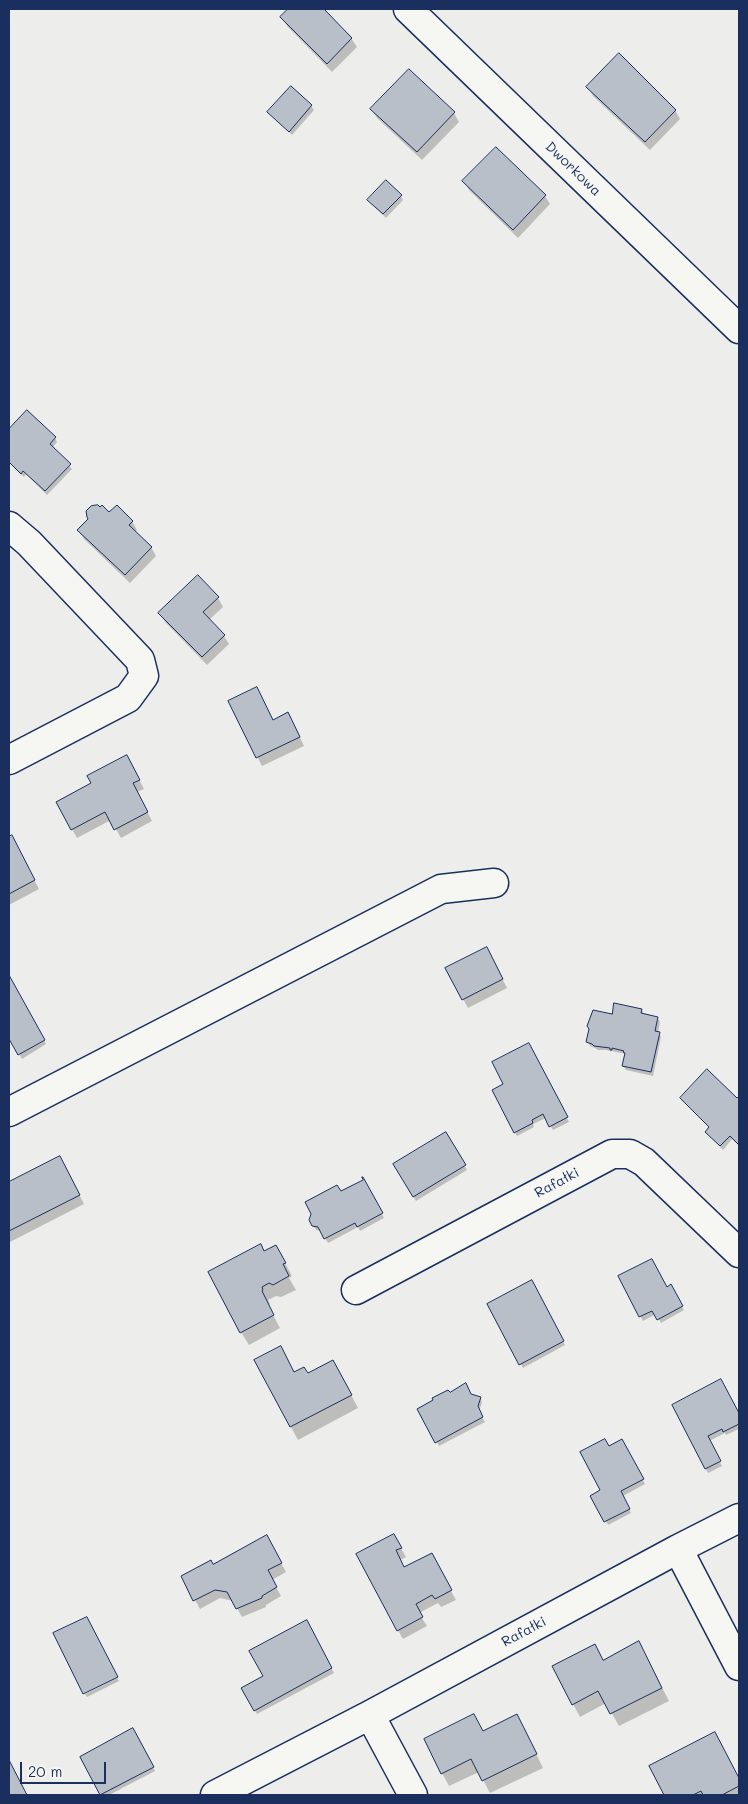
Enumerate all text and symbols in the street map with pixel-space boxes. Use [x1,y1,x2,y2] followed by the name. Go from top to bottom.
[542,138,604,200] street label: Dworkowa
[532,1164,582,1202] street label: Rafałki
[499,1613,549,1651] street label: Rafałki
[22,1752,109,1784] scale bar
[28,1761,62,1781] text: 20 m

